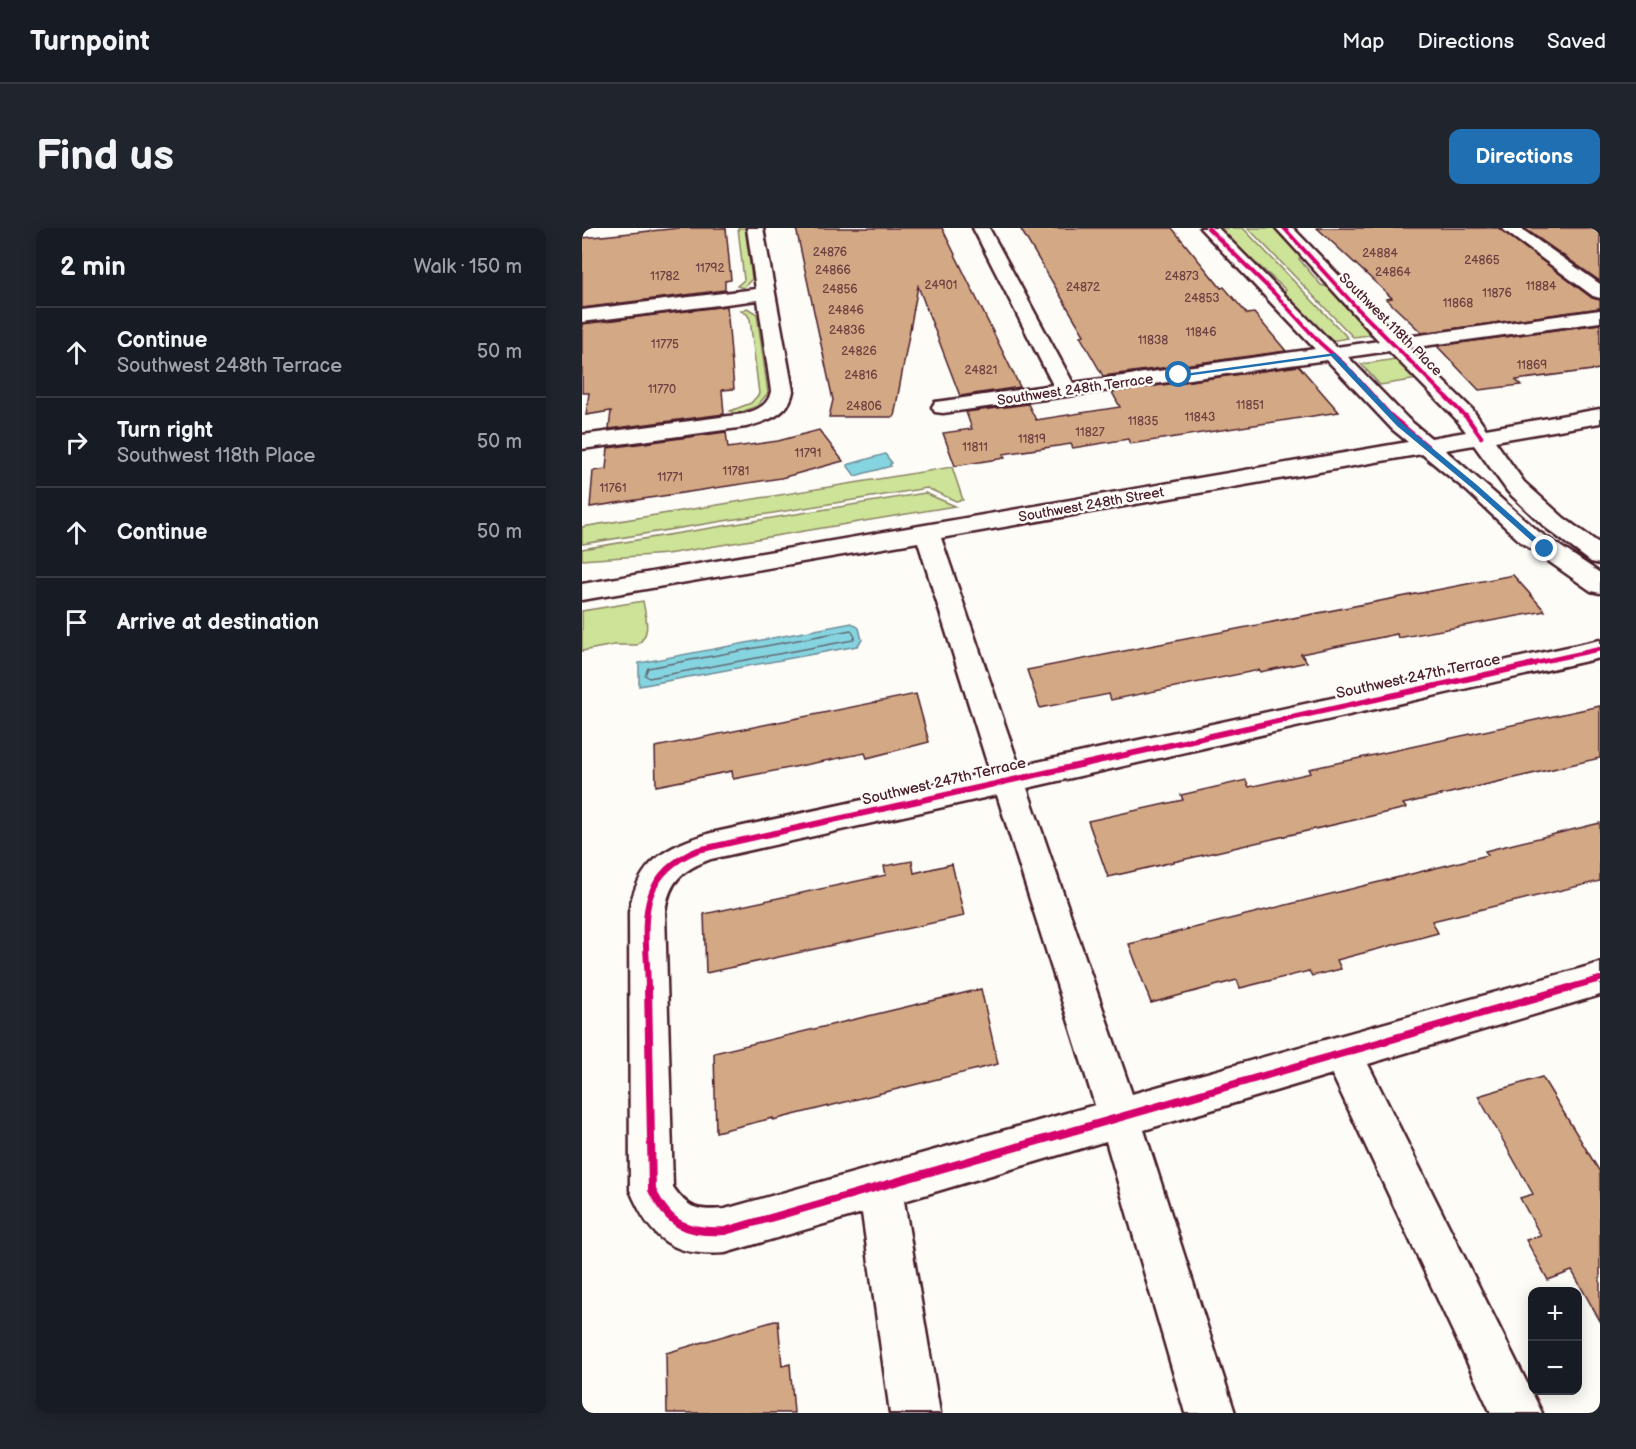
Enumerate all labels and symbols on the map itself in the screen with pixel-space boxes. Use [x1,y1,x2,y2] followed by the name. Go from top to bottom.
[813,245,847,260] house number: 24876
[1362,246,1398,261] house number: 24884
[1464,253,1500,268] house number: 24865
[695,261,725,276] house number: 11792
[815,263,851,278] house number: 24866
[1375,265,1412,280] house number: 24864
[650,269,680,284] house number: 11782
[1165,269,1199,284] house number: 24873
[1336,269,1446,379] street label: Southwest 118th Place
[925,278,957,293] house number: 24901
[1526,279,1557,294] house number: 11884
[1066,280,1100,295] house number: 24872
[822,282,858,297] house number: 24856
[1482,286,1512,301] house number: 11876
[1184,291,1220,306] house number: 24853
[1443,296,1473,311] house number: 11868
[828,303,864,318] house number: 24846
[829,323,865,338] house number: 24836
[1186,325,1216,340] house number: 11846
[1138,333,1168,348] house number: 11838
[651,337,679,352] house number: 11775
[841,344,877,359] house number: 24826
[1517,358,1547,373] house number: 11869
[1165,361,1191,387] route start
[965,363,997,378] house number: 24821
[844,368,878,383] house number: 24816
[996,370,1154,409] street label: Southwest 248th Terrace
[648,382,676,397] house number: 11770
[1236,398,1264,413] house number: 11851
[846,399,882,414] house number: 24806
[1185,410,1215,425] house number: 11843
[1128,414,1158,429] house number: 11835
[1075,425,1105,440] house number: 11827
[1018,432,1046,447] house number: 11819
[962,440,988,455] house number: 11811
[795,446,821,461] house number: 11791
[723,464,749,479] house number: 11781
[657,470,683,485] house number: 11771
[599,481,627,496] house number: 11761
[1017,483,1166,526] street label: Southwest 248th Street
[1531,535,1557,561] route end
[1334,650,1502,703] street label: Southwest 247th Terrace
[860,753,1028,810] street label: Southwest 247th Terrace

